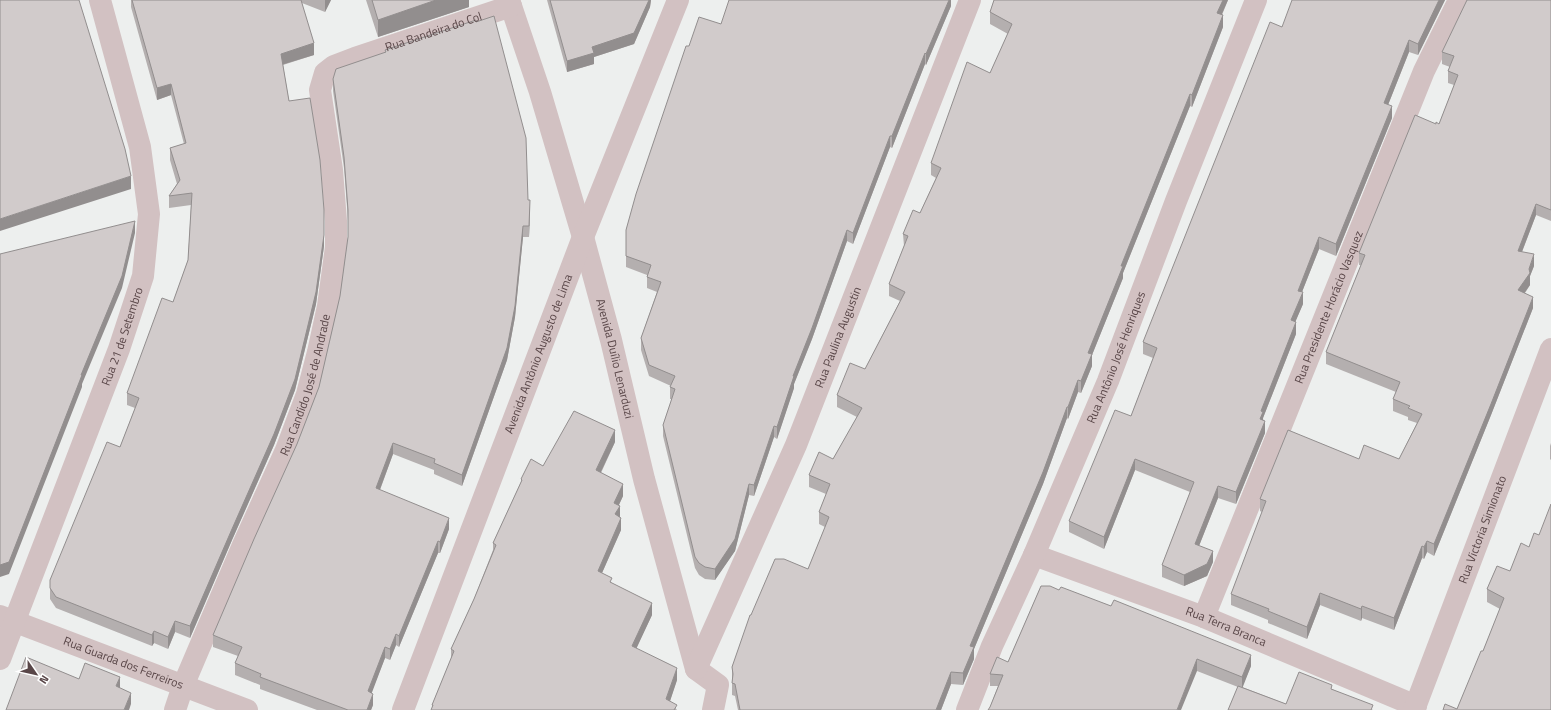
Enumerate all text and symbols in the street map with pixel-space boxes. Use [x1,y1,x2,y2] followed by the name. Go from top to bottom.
[382,6,484,56] street label: Rua Bandeira do Col
[1289,228,1368,386] street label: Rua Presidente Horácio Vasquez
[499,271,577,436] street label: Avenida Antônio Augusto de Lima
[809,284,866,391] street label: Rua Paulina Augustin
[96,285,148,388] street label: Rua 21 de Setembro
[1081,288,1150,426] street label: Rua Antônio José Henriques
[591,296,639,420] street label: Avenida Duílio Lenarduzi
[275,312,335,459] street label: Rua Candido José de Andrade
[1453,472,1511,586] street label: Rua Victoria Simionato
[1183,601,1270,651] street label: Rua Terra Branca
[61,631,187,694] street label: Rua Guarda dos Ferreiros
[16,654,56,694] north arrow
[36,672,53,687] text: N

